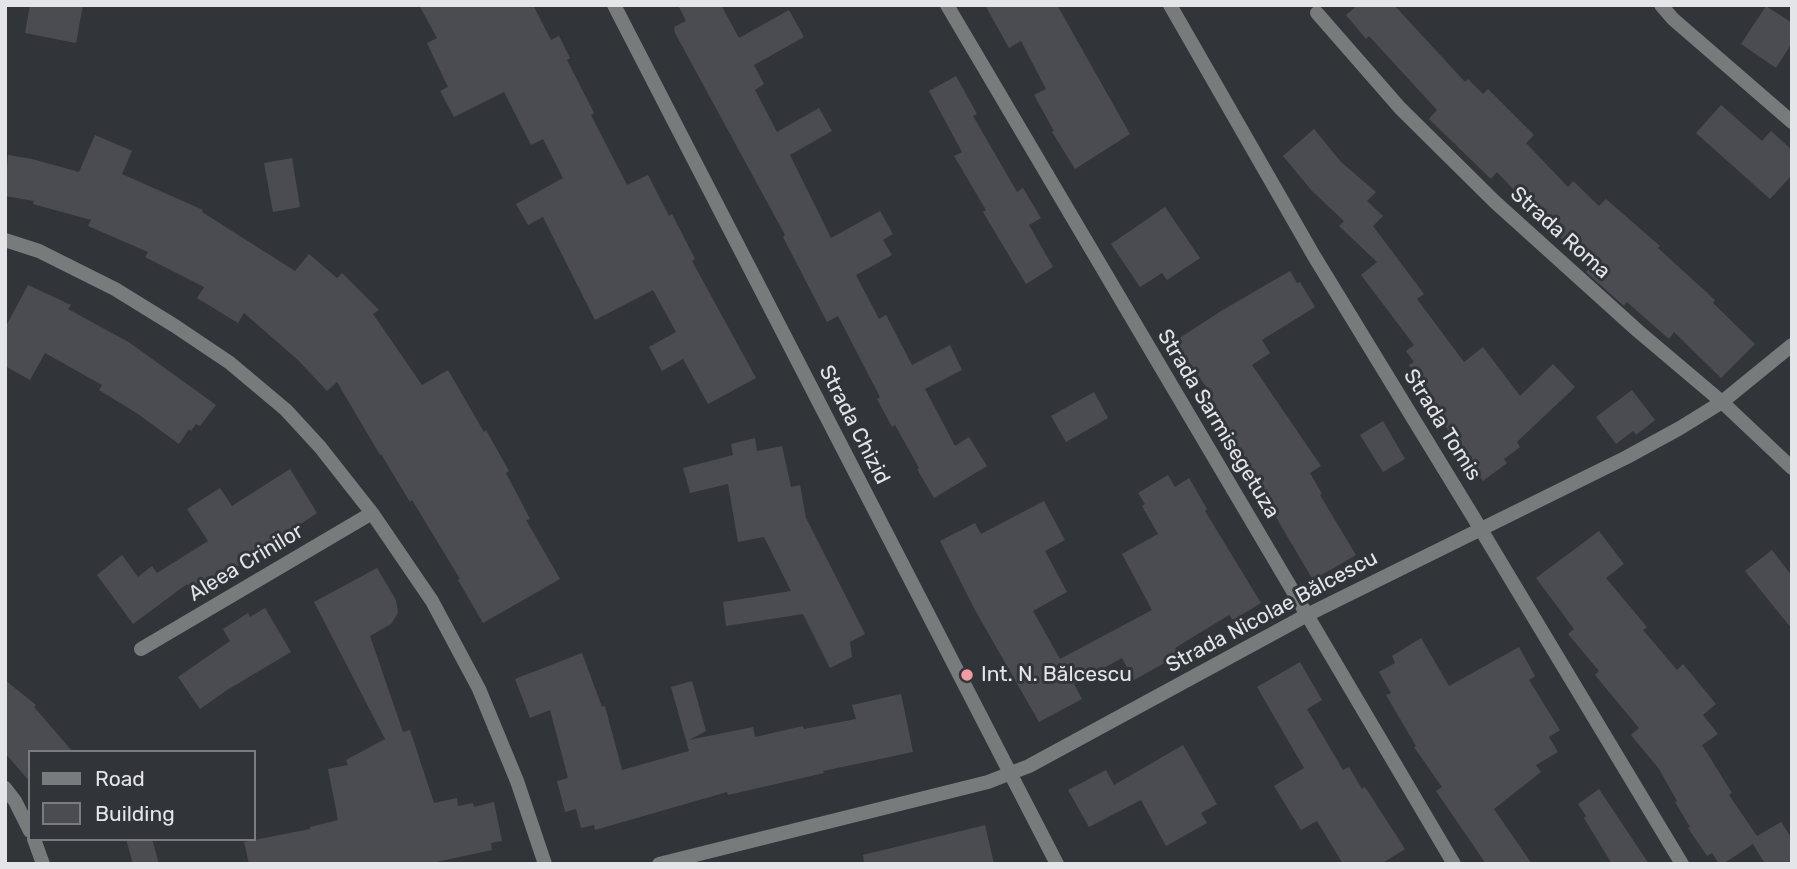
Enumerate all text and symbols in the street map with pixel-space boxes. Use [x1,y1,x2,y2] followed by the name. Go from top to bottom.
[1505,182,1615,284] street label: Strada Roma
[1152,325,1284,523] street label: Strada Sarmisegetuza
[813,361,895,489] street label: Strada Chizid
[1398,365,1486,485] street label: Strada Tomis
[184,519,308,607] street label: Aleea Crinilor
[1162,546,1382,678] street label: Strada Nicolae Bălcescu
[981,662,1132,688] place label: Int. N. Bălcescu
[959,667,975,683] marker: Int. N. Bălcescu
[28,750,256,841] legend
[95,766,145,791] text: Road
[95,801,175,826] text: Building

